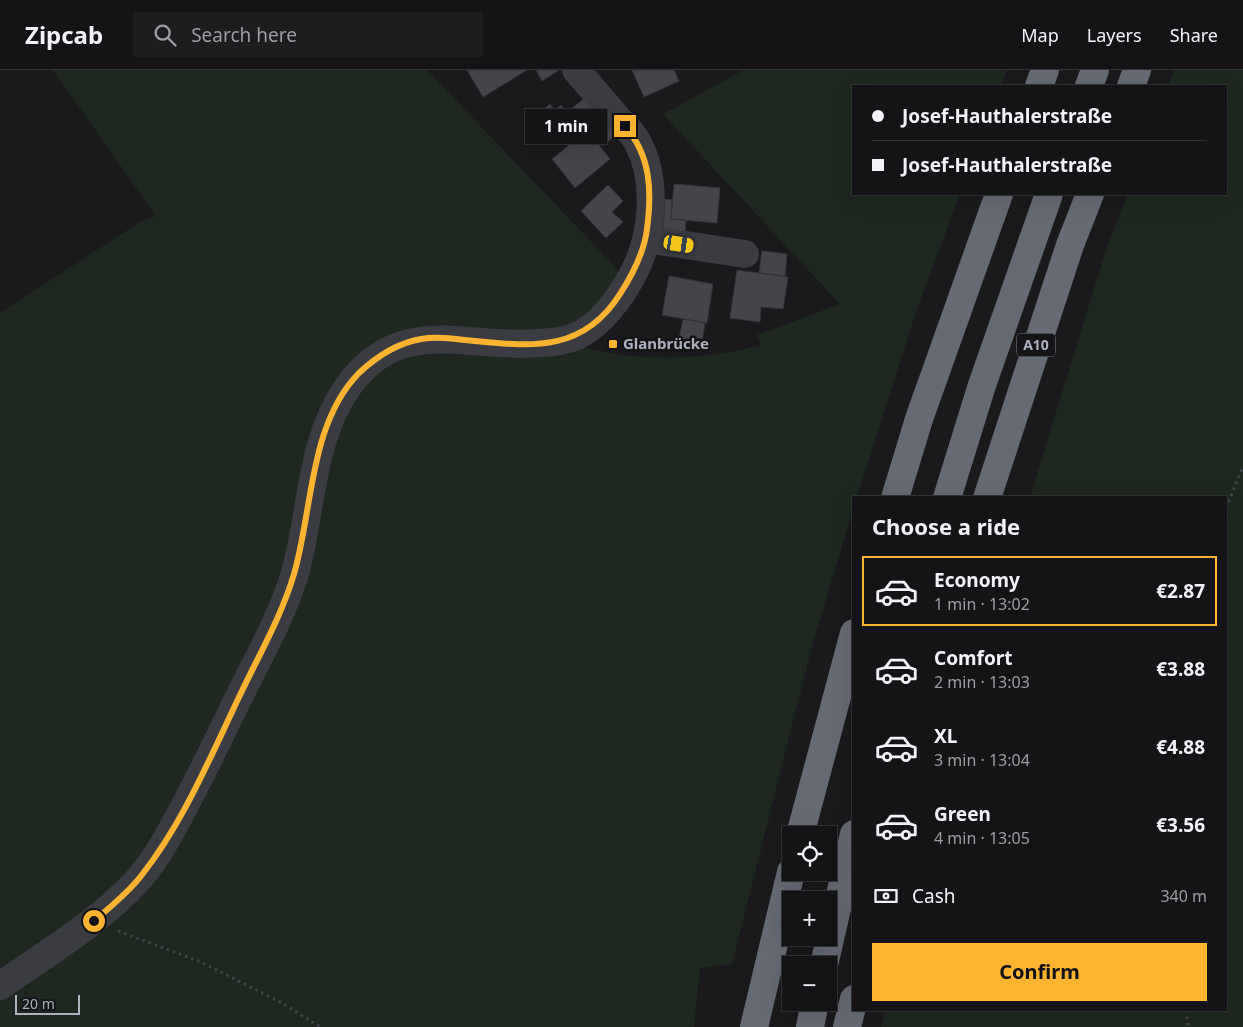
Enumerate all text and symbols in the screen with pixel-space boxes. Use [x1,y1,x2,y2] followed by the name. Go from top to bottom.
[133,12,483,57] search box
[25,18,103,51] text: Zipcab
[151,21,179,49] icon: search
[191,22,297,48] text: Search here
[1021,23,1059,47] text: Map
[1087,23,1142,47] text: Layers
[1170,23,1218,47] text: Share
[902,103,1112,129] text: Josef-Hauthalerstraße
[525,108,608,144] callout: 1 min
[544,115,588,137] text: 1 min
[614,115,636,137] route end
[902,152,1112,178] text: Josef-Hauthalerstraße
[663,234,694,254] car
[623,333,709,353] place label: Glanbrücke
[1017,334,1055,356] road number: A10
[607,338,619,350] marker: Glanbrücke
[872,511,1020,541] text: Choose a ride
[934,567,1020,593] text: Economy
[874,569,919,614] icon: car
[1156,578,1205,604] text: €2.87
[934,593,1030,615] text: 1 min · 13:02
[934,645,1013,671] text: Comfort
[874,647,919,692] icon: car
[1156,656,1205,682] text: €3.88
[934,671,1030,693] text: 2 min · 13:03
[934,723,957,749] text: XL
[874,725,919,770] icon: car
[1156,734,1205,760] text: €4.88
[934,749,1030,771] text: 3 min · 13:04
[934,801,991,827] text: Green
[874,803,919,848] icon: car
[1156,812,1205,838] text: €3.56
[782,826,837,1011] map controls
[782,826,837,881] button: locate
[934,827,1030,849] text: 4 min · 13:05
[872,882,900,910] icon: cash
[912,883,956,909] text: Cash
[1160,885,1207,907] text: 340 m
[782,891,837,946] button: +
[83,910,105,932] route start
[872,943,1207,1001] button: Confirm
[782,956,837,1011] button: −
[15,992,80,1015] scale bar
[22,994,55,1013] text: 20 m

